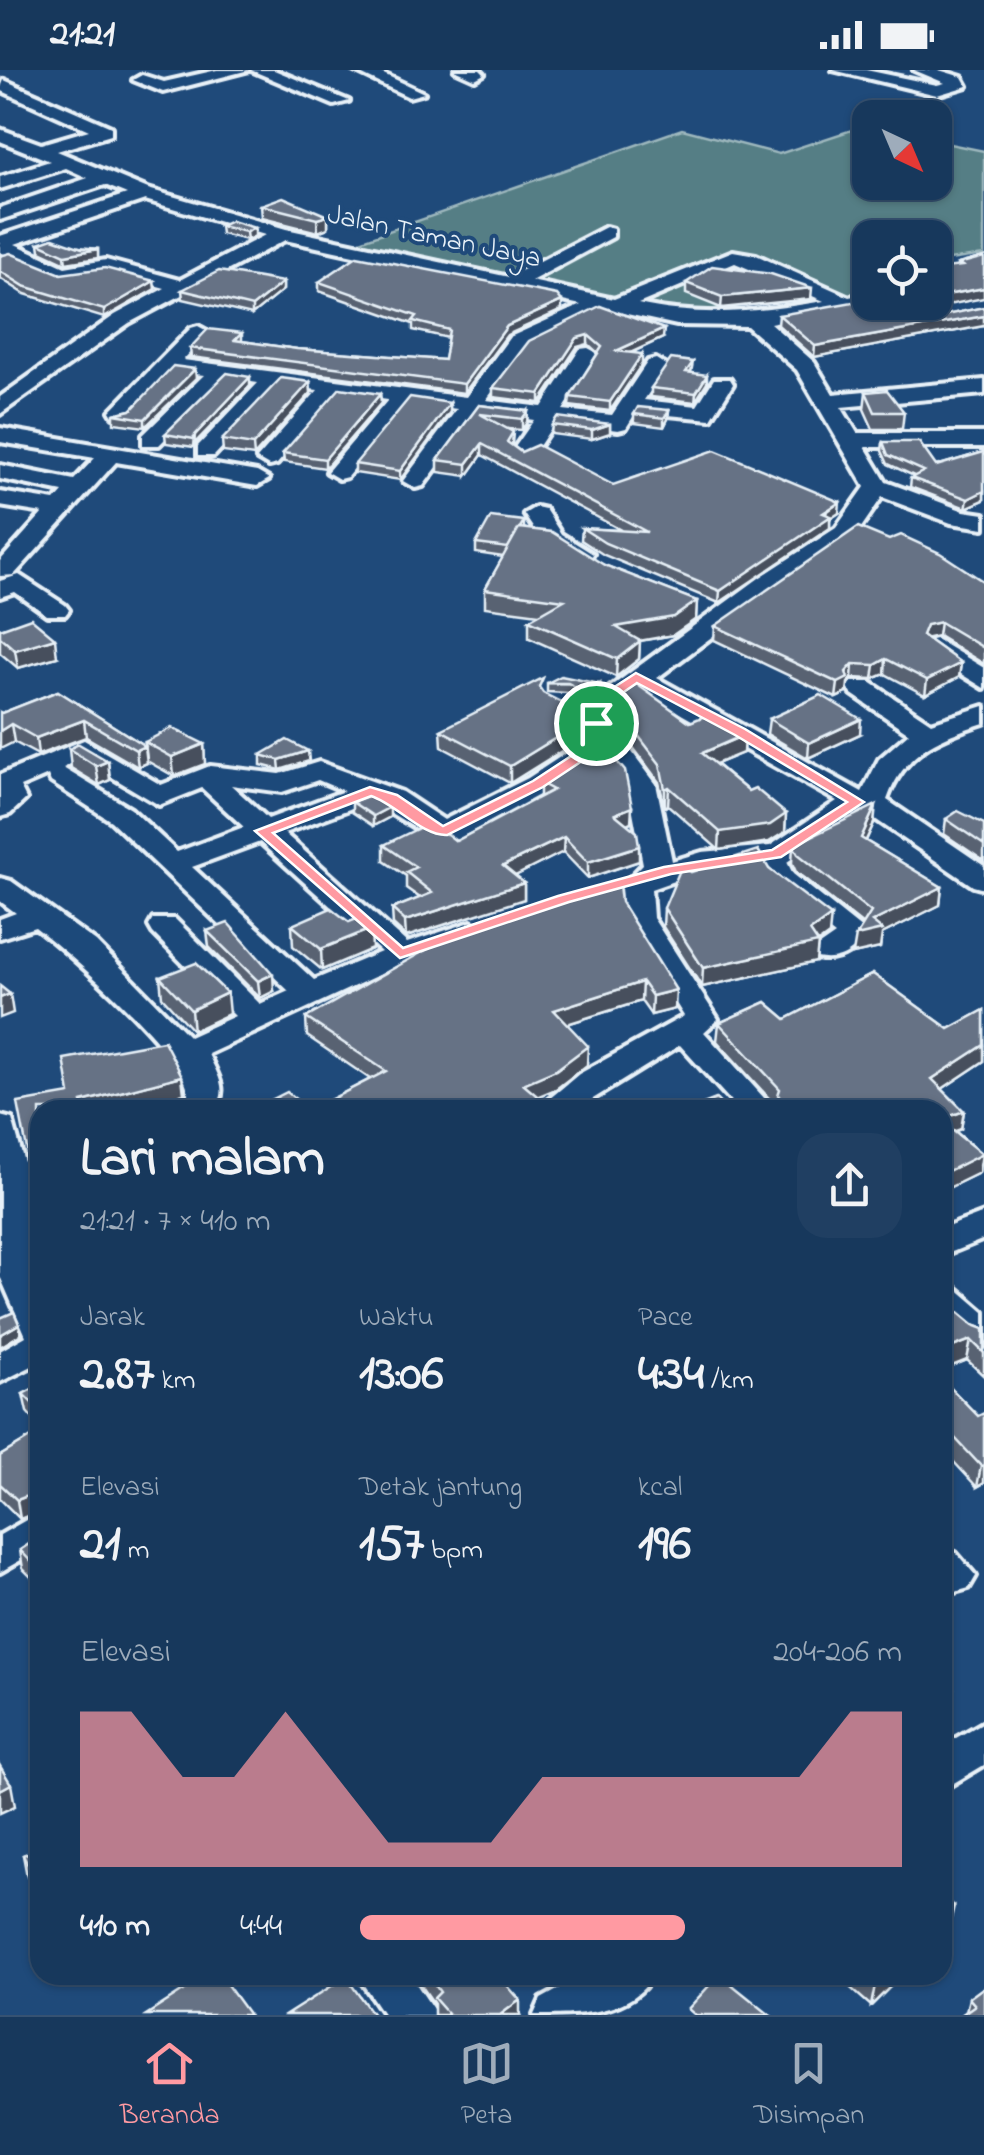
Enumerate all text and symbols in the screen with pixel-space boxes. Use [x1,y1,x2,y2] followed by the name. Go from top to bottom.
[50,7,115,63] text: 21:21
[852,100,952,200] north arrow
[852,100,952,320] map controls
[323,195,545,281] street label: Jalan Taman Jaya
[852,220,952,320] button: locate
[554,681,639,766] pin
[569,696,624,751] icon: arrive
[80,1121,325,1201] text: Lari malam
[797,1133,902,1238] button: share
[80,1199,271,1246] text: 21:21 · 7 × 410 m
[80,1298,145,1339] text: Jarak
[359,1298,433,1339] text: Waktu
[638,1298,693,1339] text: Pace
[80,1339,154,1412] text: 2.87
[359,1339,443,1412] text: 13:06
[638,1339,704,1412] text: 4:34
[154,1361,195,1402] text: km
[704,1361,754,1402] text: /km
[80,1468,159,1509] text: Elevasi
[359,1468,522,1509] text: Detak jantung
[638,1468,683,1509] text: kcal
[80,1509,121,1582] text: 21
[359,1509,424,1582] text: 157
[638,1509,691,1582] text: 196
[121,1531,149,1572] text: m
[424,1531,483,1572] text: bpm
[80,1630,171,1677] text: Elevasi
[773,1630,902,1677] text: 204–206 m
[80,1904,150,1951] text: 410 m
[240,1904,282,1951] text: 4:44
[120,2036,220,2137] tab: Beranda
[459,2036,514,2137] tab: Peta
[753,2036,864,2137] tab: Disimpan

